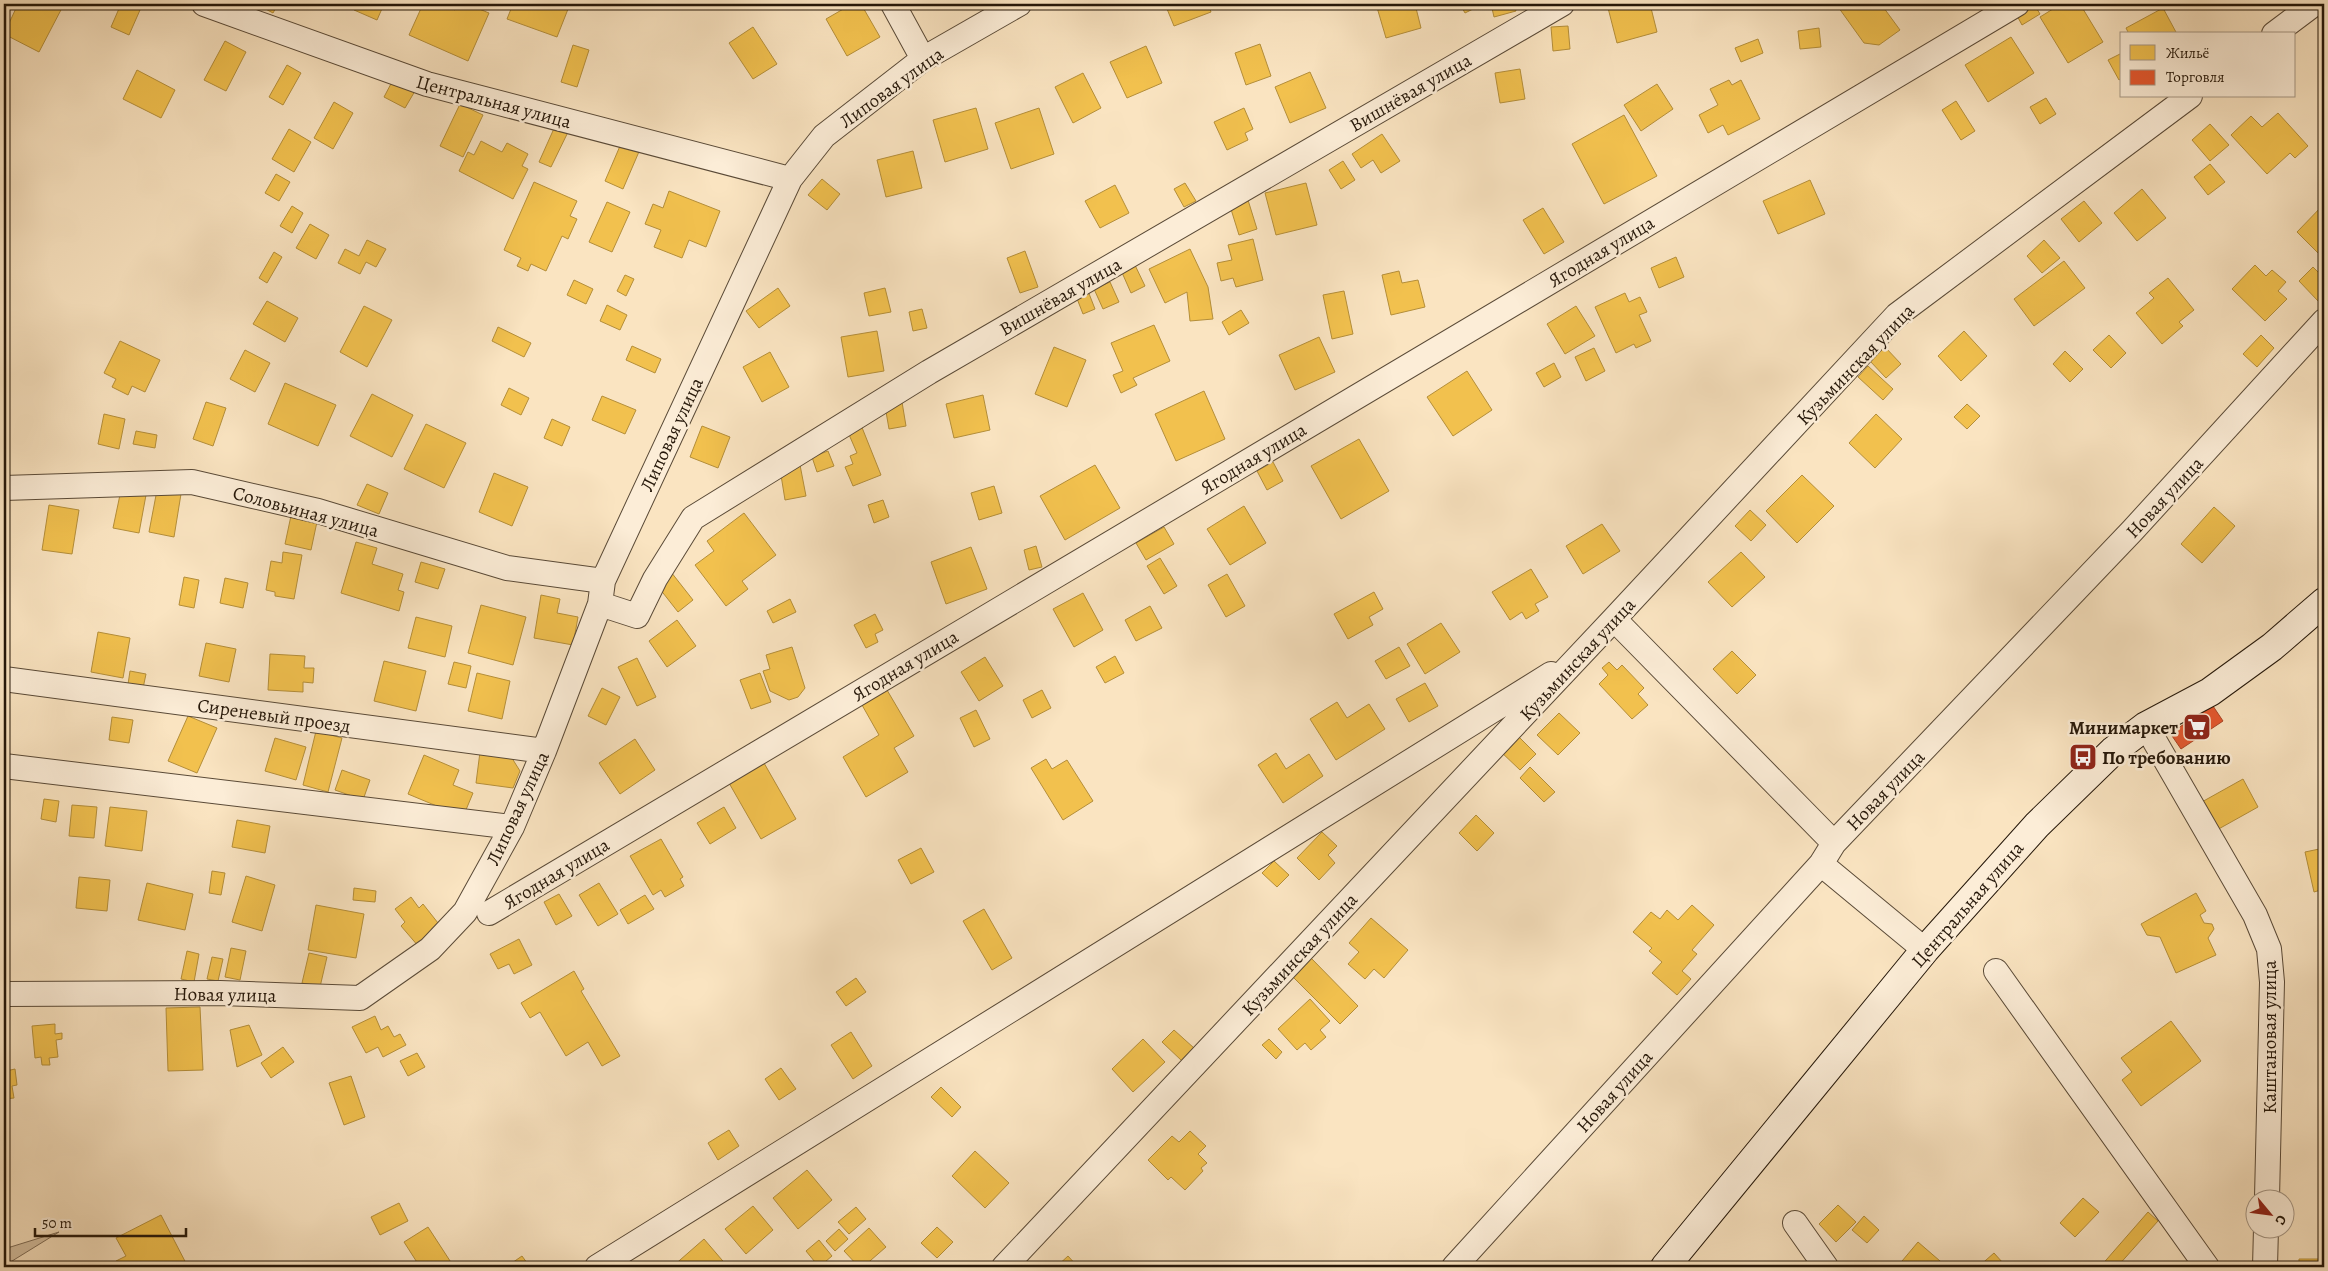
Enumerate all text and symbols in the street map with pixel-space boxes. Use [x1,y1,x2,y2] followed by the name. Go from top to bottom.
[2120,32,2296,98] legend
[834,41,949,134] street label: Липовая улица
[2166,43,2209,63] text: Жильё
[1345,47,1476,138] street label: Вишнёвая улица
[2166,67,2224,87] text: Торговля
[413,69,574,135] street label: Центральная улица
[1544,210,1660,294] street label: Ягодная улица
[995,251,1126,342] street label: Вишнёвая улица
[1791,298,1921,431] street label: Кузьминская улица
[634,373,710,496] street label: Липовая улица
[1196,417,1312,501] street label: Ягодная улица
[2120,451,2209,544] street label: Новая улица
[230,480,382,544] street label: Соловьиная улица
[1514,592,1642,727] street label: Кузьминская улица
[848,624,964,708] street label: Ягодная улица
[196,692,352,740] street label: Сиреневый проезд
[2182,712,2212,742] supermarket icon: Минимаркет
[2069,715,2178,741] place label: Минимаркет
[2068,742,2098,772] bus stop icon: По требованию
[1841,745,1931,837] street label: Новая улица
[2102,745,2231,771] place label: По требованию
[480,747,556,870] street label: Липовая улица
[499,832,615,916] street label: Ягодная улица
[1906,836,2030,973] street label: Центральная улица
[1236,887,1364,1022] street label: Кузьминская улица
[2257,960,2283,1114] street label: Каштановая улица
[173,981,277,1009] street label: Новая улица
[1571,1045,1659,1139] street label: Новая улица
[2246,1188,2296,1238] north arrow
[35,1206,186,1238] scale bar
[2270,1212,2291,1229] text: С
[42,1213,72,1233] text: 50 m

